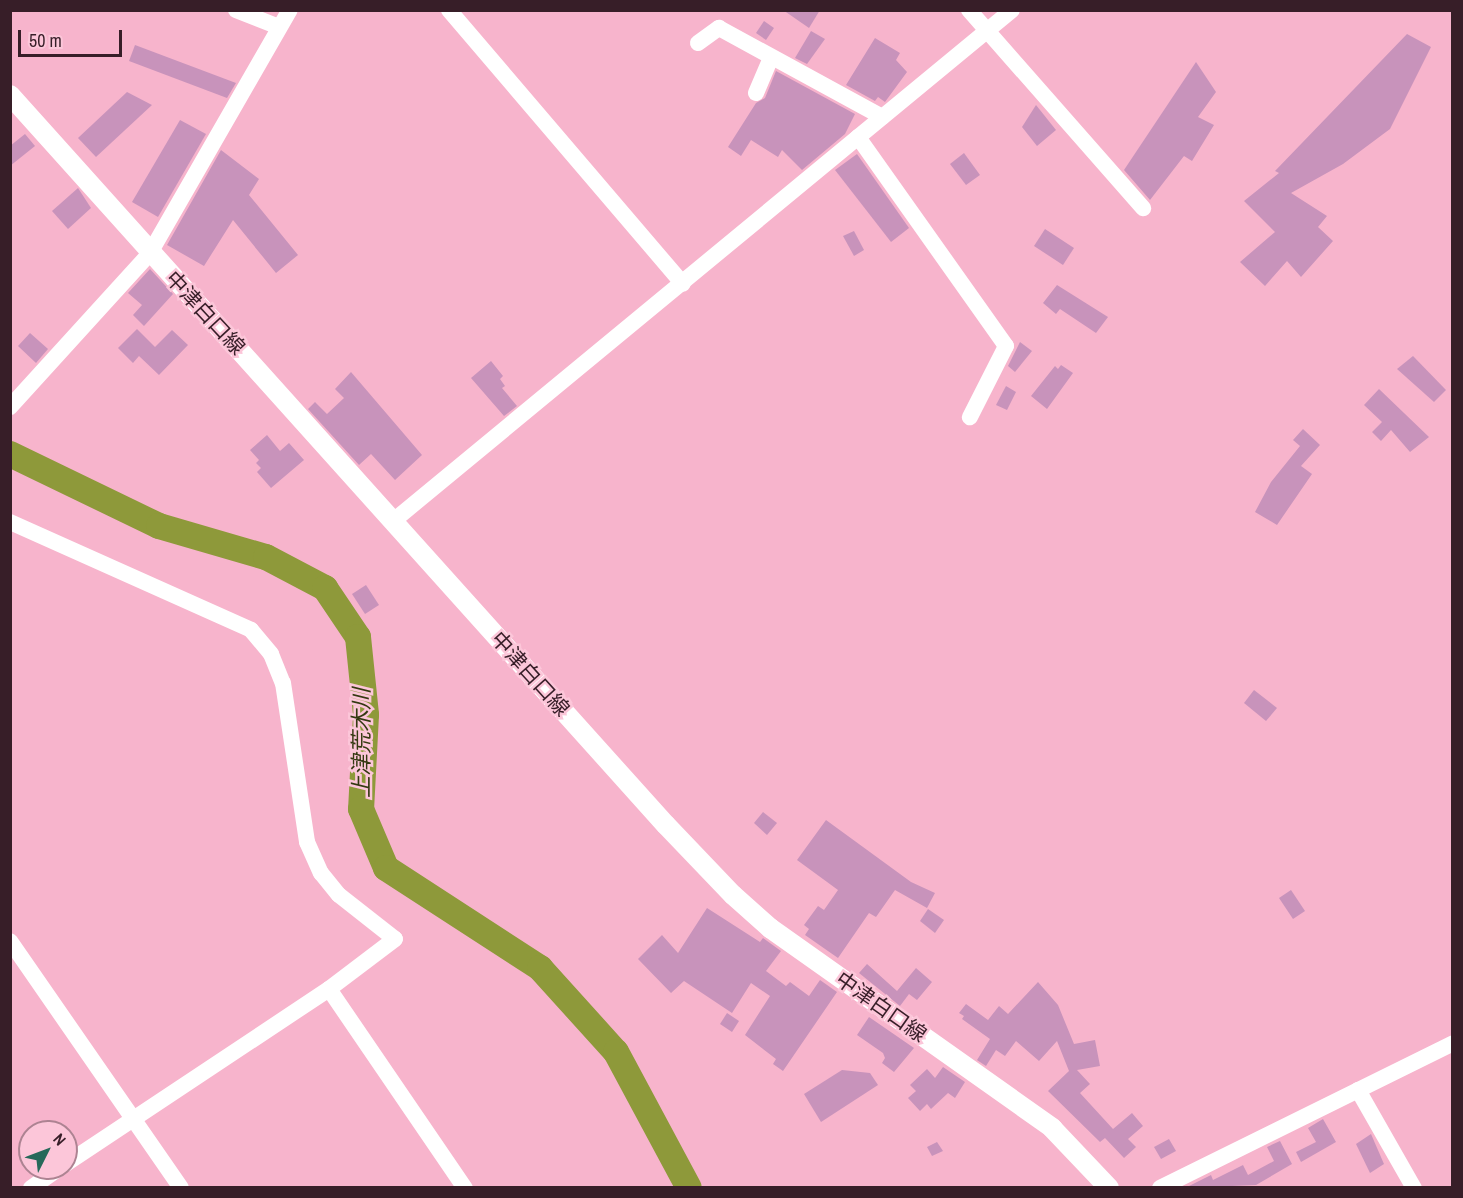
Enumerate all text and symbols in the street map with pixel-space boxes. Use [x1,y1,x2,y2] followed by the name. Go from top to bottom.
[21,18,124,56] scale bar
[29,28,62,53] text: 50 m
[160,266,250,360] street label: 中津白口線
[486,627,574,721] street label: 中津白口線
[349,688,375,798] water label: 上津荒木川
[831,967,931,1047] street label: 中津白口線
[18,1120,78,1180] north arrow
[49,1128,71,1150] text: N

